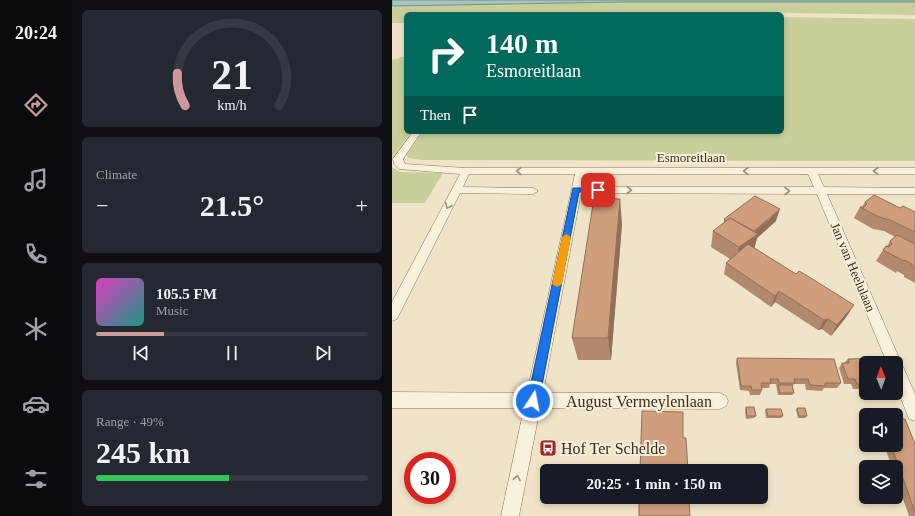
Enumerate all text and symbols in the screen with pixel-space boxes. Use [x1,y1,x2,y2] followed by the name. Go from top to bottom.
[15,23,57,43] text: 20:24
[420,28,472,80] icon: right
[486,28,558,59] text: 140 m
[211,52,253,98] text: 21
[486,61,581,81] text: Esmoreitlaan
[22,91,50,119] icon: directions
[217,97,247,113] text: km/h
[459,104,481,126] icon: arrive
[420,107,451,123] text: Then
[657,150,726,165] street label: Esmoreitlaan
[22,166,50,194] icon: music
[96,167,137,182] text: Climate
[516,167,522,175] one-way arrow
[743,167,749,175] one-way arrow
[873,167,879,175] one-way arrow
[581,173,615,207] pin
[587,179,609,201] icon: arrive
[626,186,632,194] one-way arrow
[784,187,790,195] one-way arrow
[200,189,264,222] text: 21.5°
[96,193,108,218] text: −
[356,193,368,218] text: +
[445,201,453,209] one-way arrow
[827,220,879,314] street label: Jan van Heelulaan
[22,240,50,268] icon: phone
[156,286,217,302] text: 105.5 FM
[156,303,189,318] text: Music
[22,315,50,343] icon: climate
[130,342,152,364] icon: previous
[221,342,243,364] icon: pause
[312,342,334,364] icon: next
[859,356,903,400] north arrow
[859,356,903,504] map controls
[512,380,554,422] position arrow
[22,390,50,418] icon: car
[566,393,712,411] street label: August Vermeylenlaan
[859,408,903,452] button: sound
[96,414,164,429] text: Range · 49%
[96,436,190,469] text: 245 km
[538,438,558,458] bus stop icon: Hof Ter Schelde
[561,440,665,457] place label: Hof Ter Schelde
[404,452,456,504] speed limit sign: 30
[859,460,903,504] button: layers
[22,465,50,493] icon: filters
[513,475,521,481] one-way arrow
[587,476,722,492] text: 20:25 · 1 min · 150 m

